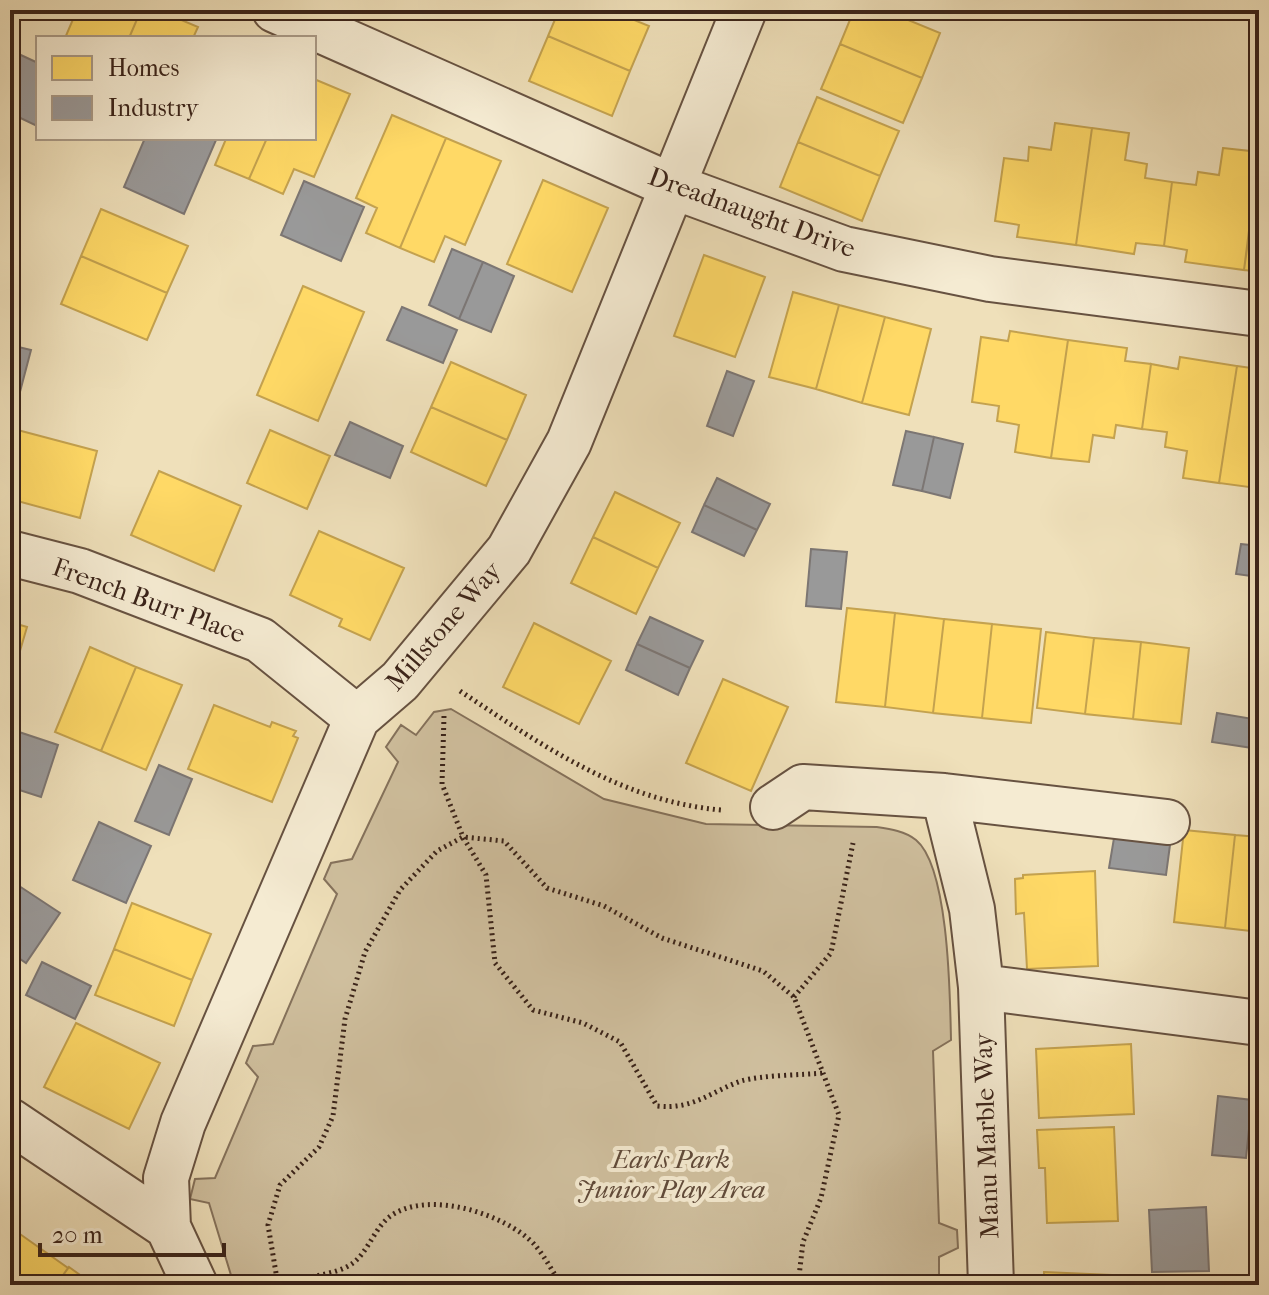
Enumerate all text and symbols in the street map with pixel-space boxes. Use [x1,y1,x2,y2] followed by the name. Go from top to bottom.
[36,36,316,140] legend
[108,54,179,82] text: Homes
[108,94,199,122] text: Industry
[644,161,860,264] street label: Dreadnaught Drive
[48,551,250,650] street label: French Burr Place
[379,555,508,697] street label: Millstone Way
[967,1031,1006,1239] street label: Manu Marble Way
[577,1144,765,1205] park label: Earls Park Junior Play Area
[40,1207,224,1257] scale bar
[52,1221,103,1249] text: 20 m

